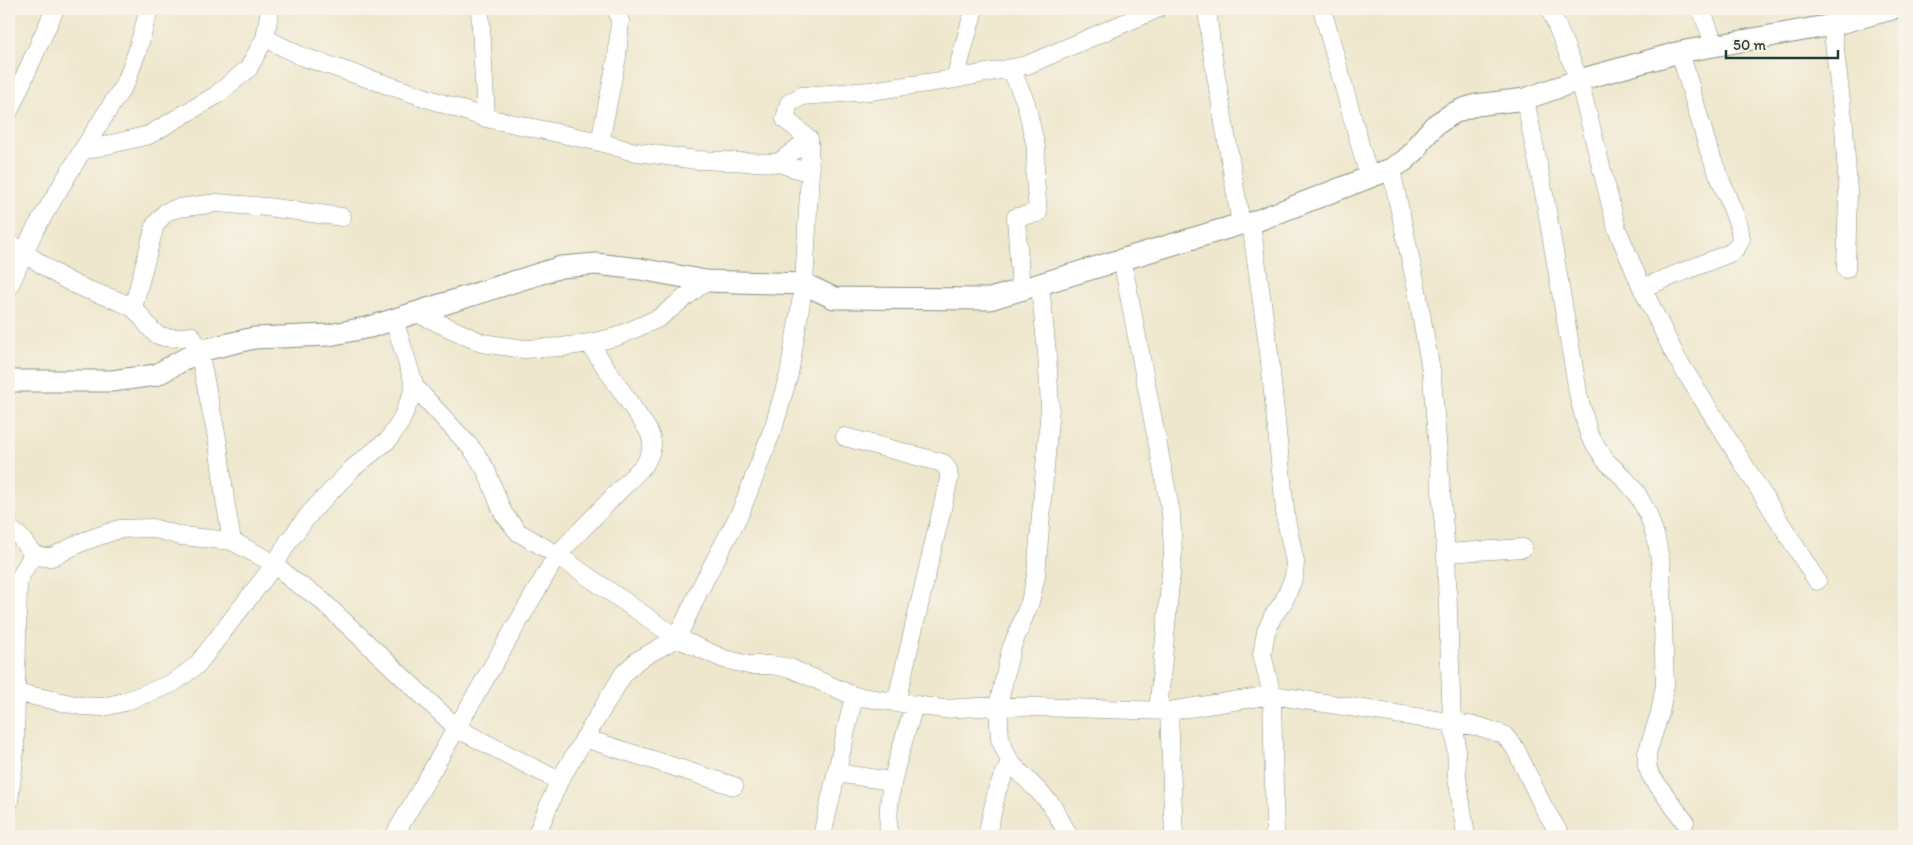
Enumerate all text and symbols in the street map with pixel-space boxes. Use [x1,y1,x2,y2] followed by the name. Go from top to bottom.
[1726,28,1838,60] scale bar
[1733,36,1766,54] text: 50 m

